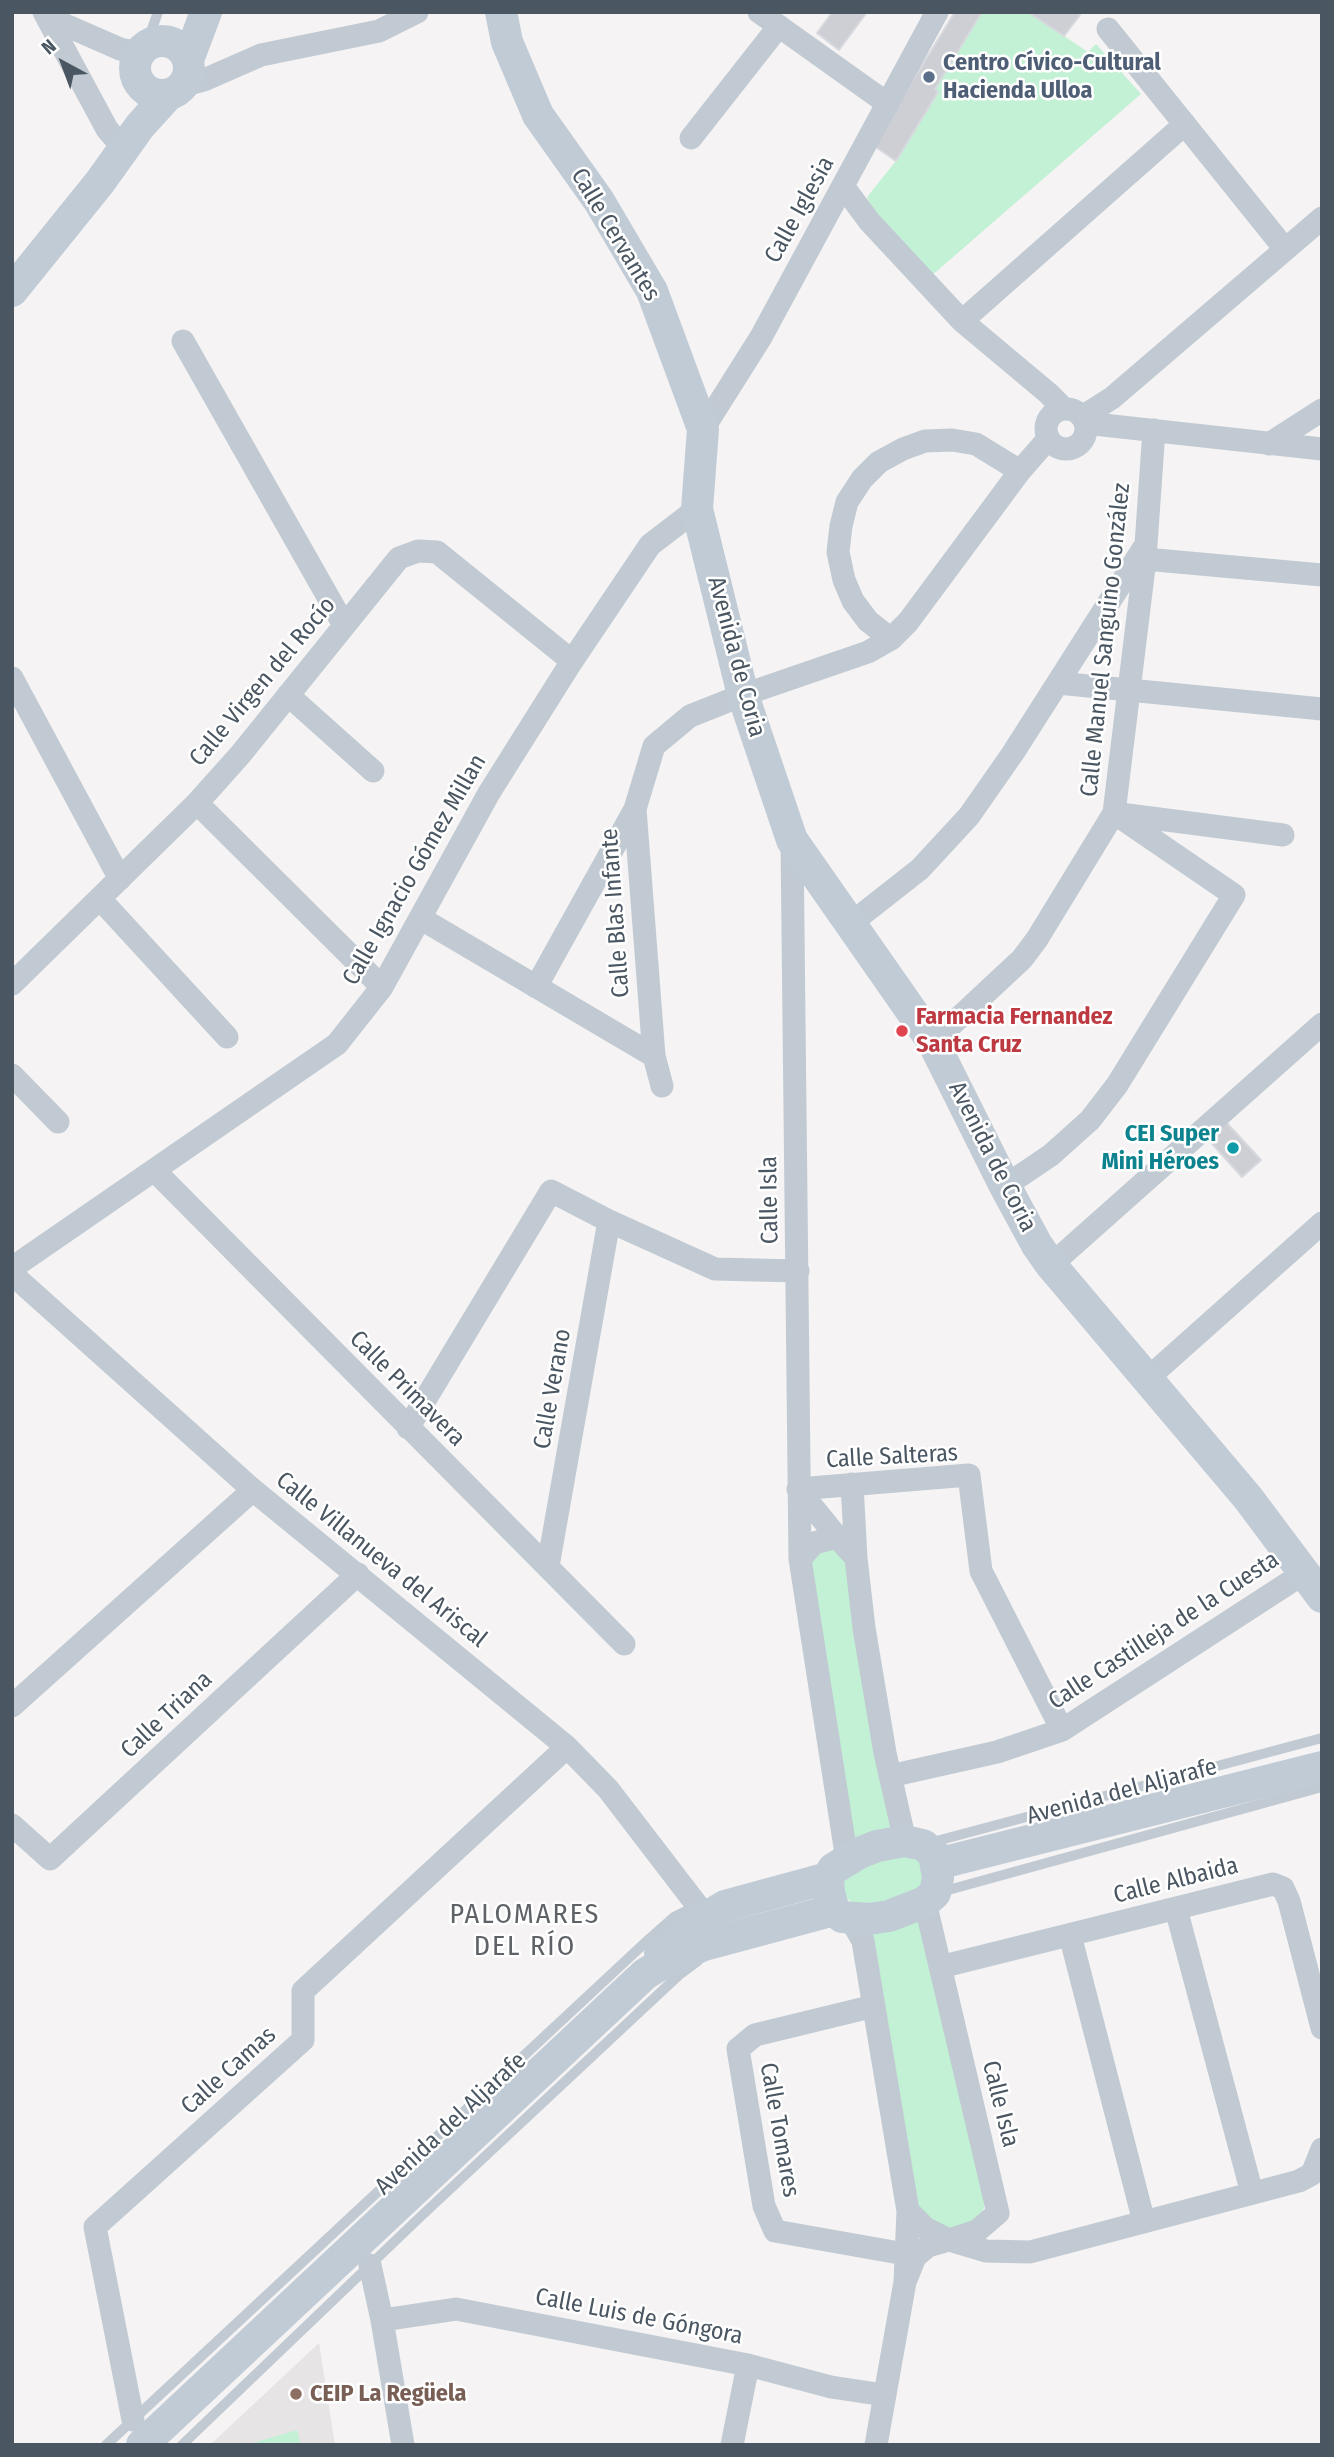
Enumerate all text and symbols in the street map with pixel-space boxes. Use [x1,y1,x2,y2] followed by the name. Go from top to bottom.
[28,28,98,98] north arrow
[37,34,61,59] text: N
[943,49,1161,105] place label: Centro Cívico-Cultural Hacienda Ulloa
[921,69,937,85] marker: Centro Cívico-Cultural Hacienda Ulloa
[759,152,841,268] street label: Calle Iglesia
[564,163,666,307] street label: Calle Cervantes
[1075,482,1137,798] street label: Calle Manuel Sanguino González
[701,574,771,740] street label: Avenida de Coria
[184,592,342,772] street label: Calle Virgen del Rocío
[337,749,493,991] street label: Calle Ignacio Gómez Millan
[596,827,636,999] street label: Calle Blas Infante
[916,1003,1113,1059] place label: Farmacia Fernandez Santa Cruz
[894,1023,910,1039] marker: Farmacia Fernandez Santa Cruz
[942,1077,1042,1237] street label: Avenida de Coria
[1101,1120,1219,1176] place label: CEI Super Mini Héroes
[1225,1140,1241,1156] marker: CEI Super Mini Héroes
[755,1156,785,1244] street label: Calle Isla
[343,1325,471,1453] street label: Calle Primavera
[528,1327,578,1451] street label: Calle Verano
[825,1439,959,1475] street label: Calle Salteras
[270,1466,492,1654] street label: Calle Villanueva del Ariscal
[1043,1546,1285,1716] street label: Calle Castilleja de la Cuesta
[115,1665,219,1765] street label: Calle Triana
[1024,1753,1220,1831] street label: Avenida del Aljarafe
[1111,1852,1241,1910] street label: Calle Albaida
[451,1898,599,1964] district label: PALOMARES DEL RÍO
[176,2021,282,2121] street label: Calle Camas
[370,2047,532,2201] street label: Avenida del Aljarafe
[975,2058,1025,2150] street label: Calle Isla
[753,2061,805,2199] street label: Calle Tomares
[533,2283,745,2351] street label: Calle Luis de Góngora
[310,2380,466,2408] place label: CEIP La Regüela
[288,2386,304,2402] marker: CEIP La Regüela

